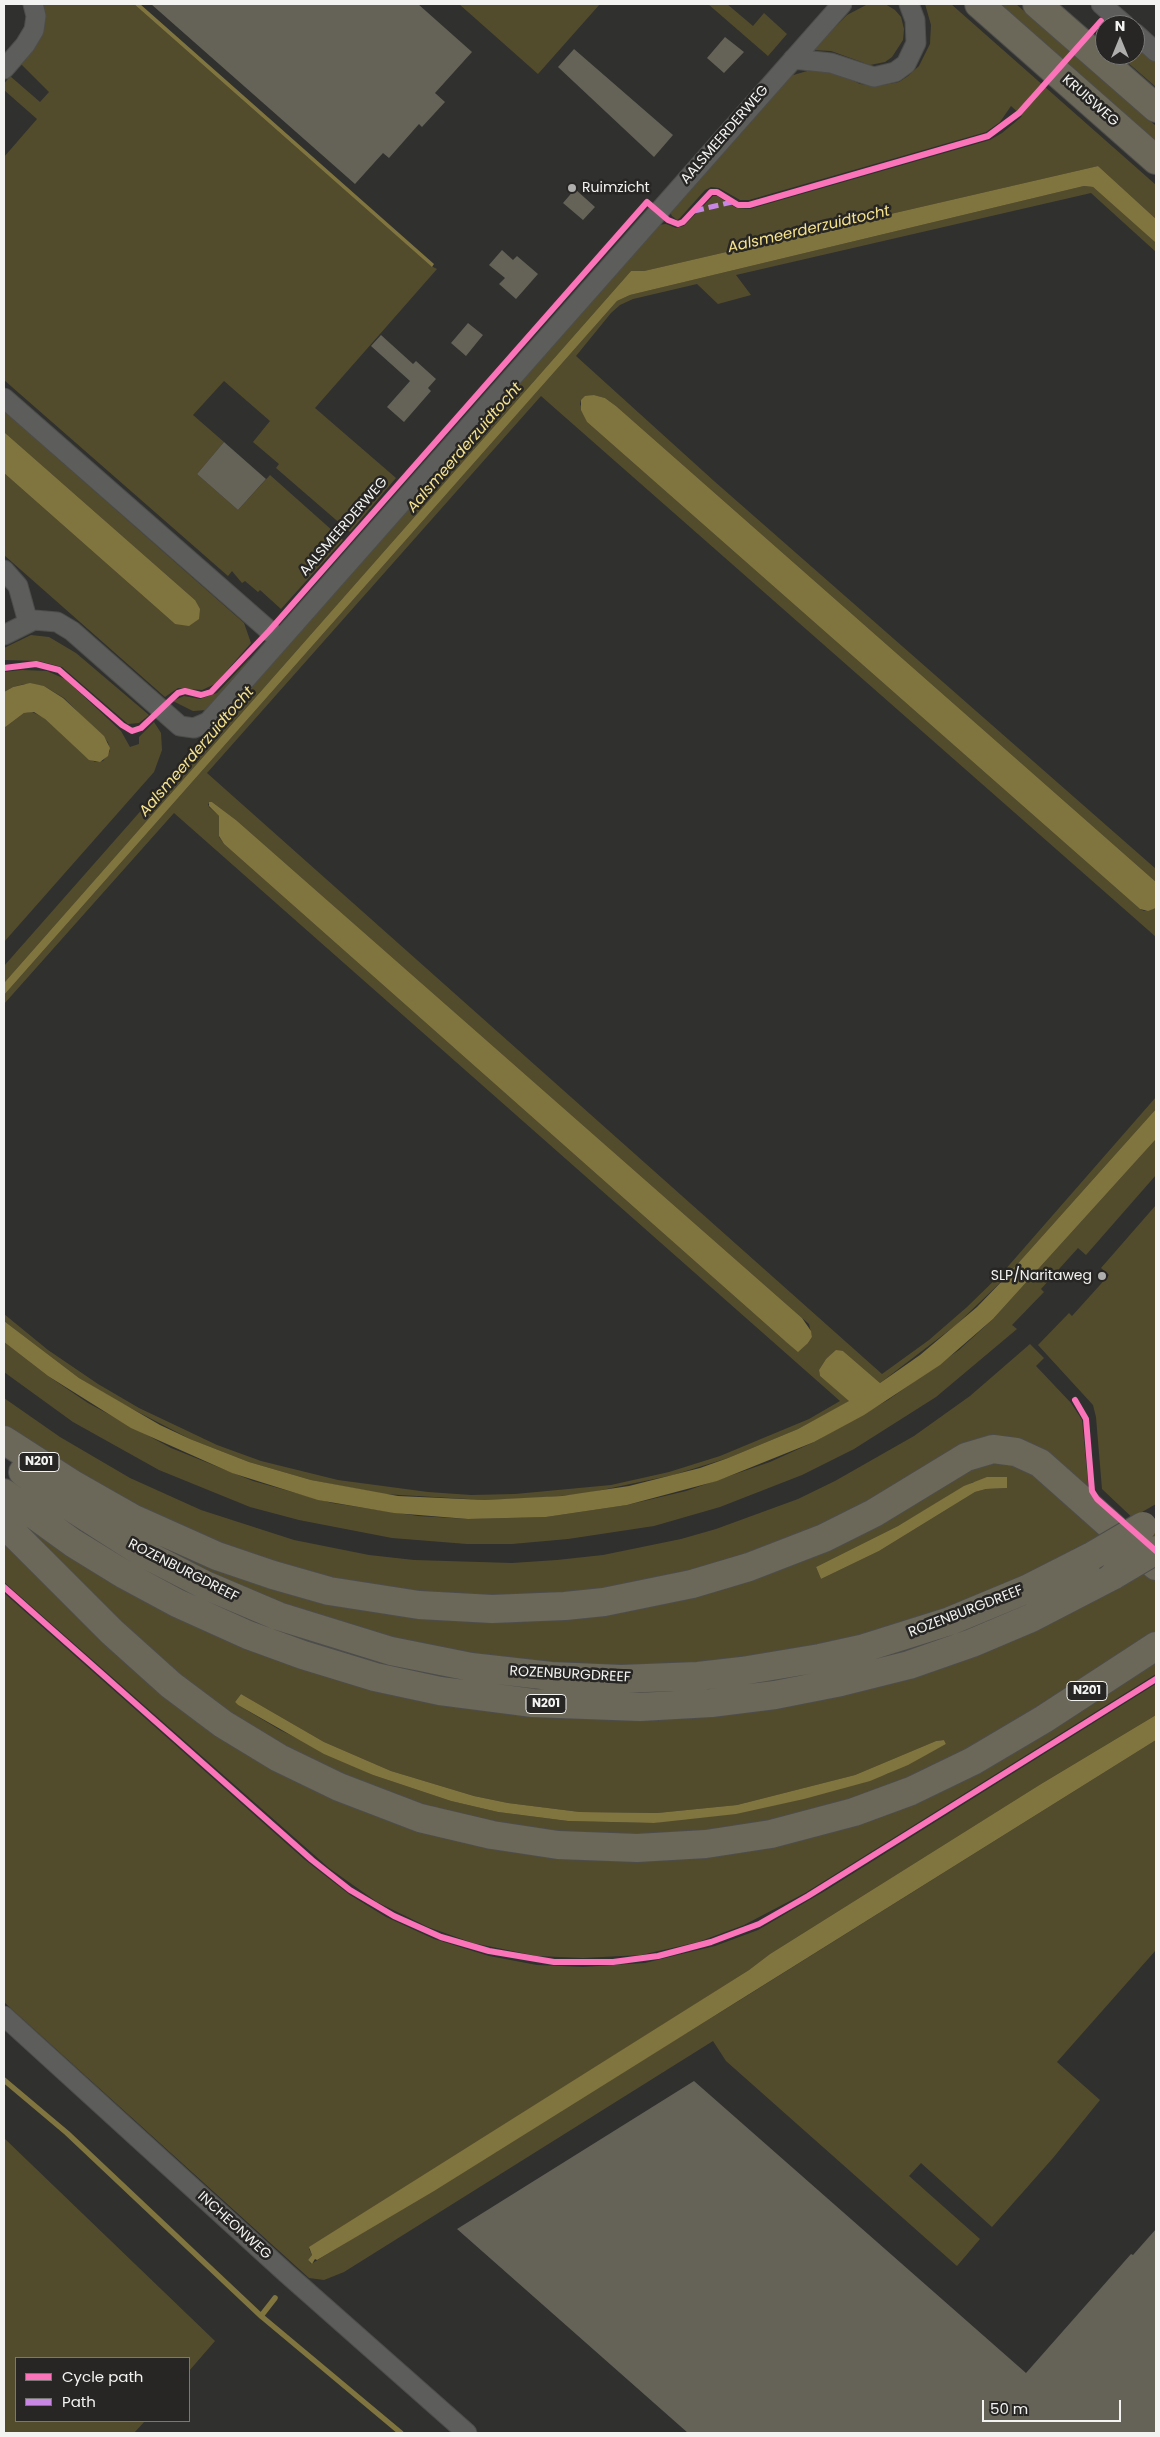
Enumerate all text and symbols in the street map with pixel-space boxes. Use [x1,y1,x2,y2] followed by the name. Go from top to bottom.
[1095,15,1145,65] north arrow
[1115,16,1125,36] text: N
[1058,72,1122,130] street label: KRUISWEG
[678,82,772,188] street label: AALSMEERDERWEG
[582,180,650,196] place label: Ruimzicht
[566,182,578,194] marker: Ruimzicht
[726,203,892,257] water label: Aalsmeerderzuidtocht
[404,379,526,517] water label: Aalsmeerderzuidtocht
[297,474,391,580] street label: AALSMEERDERWEG
[136,683,258,821] water label: Aalsmeerderzuidtocht
[991,1268,1092,1284] place label: SLP/Naritaweg
[1096,1270,1108,1282] marker: SLP/Naritaweg
[19,1452,59,1471] road number: N201
[125,1536,241,1606] street label: ROZENBURGDREEF
[906,1582,1026,1642] street label: ROZENBURGDREEF
[509,1663,631,1687] street label: ROZENBURGDREEF
[1067,1682,1107,1700] road number: N201
[526,1695,566,1714] road number: N201
[194,2188,274,2264] street label: INCHEONWEG
[15,2357,190,2422] legend
[62,2366,143,2387] text: Cycle path
[985,2390,1124,2422] scale bar
[62,2391,96,2412] text: Path
[990,2398,1028,2419] text: 50 m

